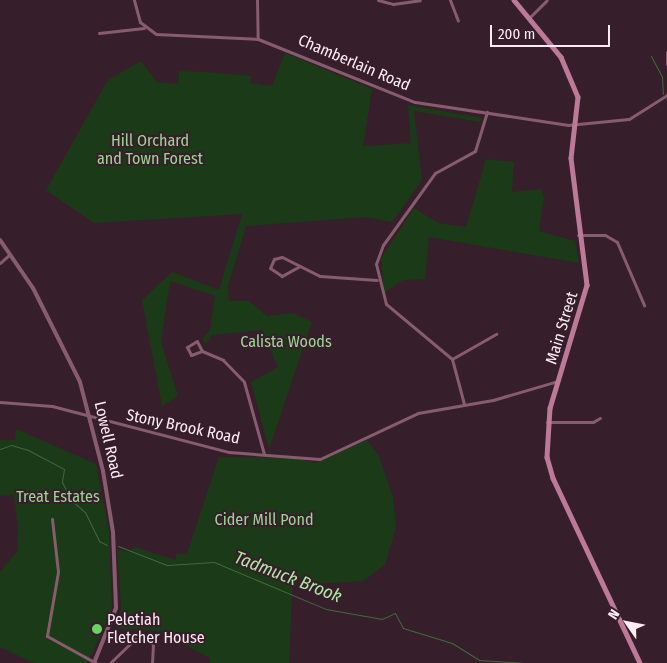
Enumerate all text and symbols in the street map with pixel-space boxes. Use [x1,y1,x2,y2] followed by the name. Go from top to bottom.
[492,15,612,47] scale bar
[498,25,535,43] text: 200 m
[295,31,413,95] street label: Chamberlain Road
[97,131,203,169] park label: Hill Orchard and Town Forest
[542,289,582,367] street label: Main Street
[240,332,332,352] park label: Calista Woods
[90,399,126,481] street label: Lowell Road
[124,406,242,448] street label: Stony Brook Road
[16,487,100,507] park label: Treat Estates
[215,510,313,530] park label: Cider Mill Pond
[231,547,345,607] water label: Tadmuck Brook
[602,598,652,648] north arrow
[605,606,623,623] text: N
[107,610,205,648] place label: Peletiah Fletcher House
[91,623,103,635] marker: Peletiah Fletcher House

